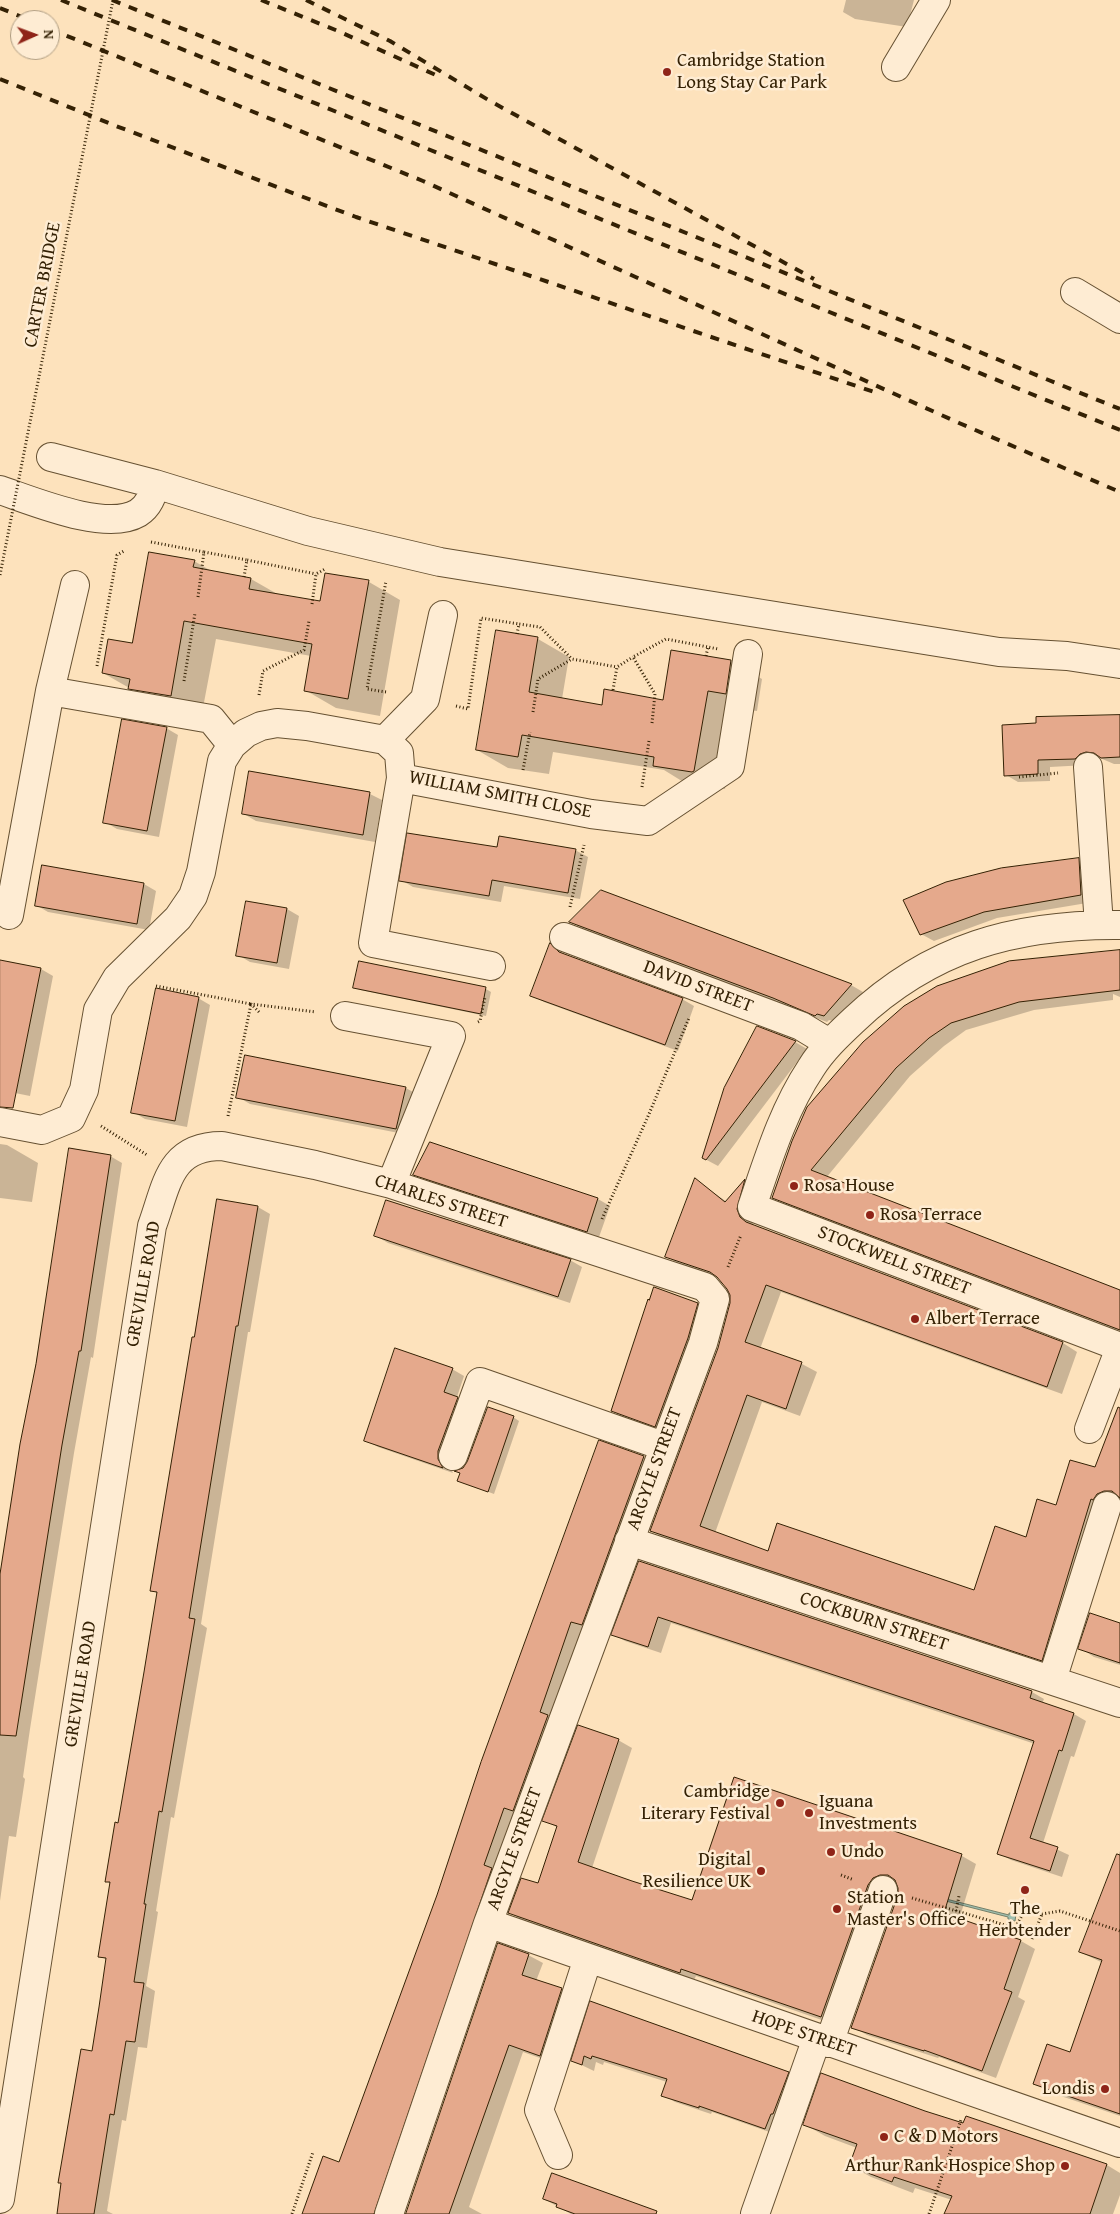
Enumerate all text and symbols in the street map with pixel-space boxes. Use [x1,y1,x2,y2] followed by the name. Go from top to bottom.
[10,10,60,60] north arrow
[39,29,59,40] text: N
[677,50,827,94] place label: Cambridge Station Long Stay Car Park
[661,66,673,78] marker: Cambridge Station Long Stay Car Park
[20,220,66,350] street label: CARTER BRIDGE
[407,766,593,824] street label: WILLIAM SMITH CLOSE
[640,956,756,1018] street label: DAVID STREET
[372,1170,510,1234] street label: CHARLES STREET
[804,1175,894,1197] place label: Rosa House
[788,1180,800,1192] marker: Rosa House
[880,1204,982,1226] place label: Rosa Terrace
[864,1209,876,1221] marker: Rosa Terrace
[122,1219,166,1349] street label: GREVILLE ROAD
[814,1221,974,1301] street label: STOCKWELL STREET
[925,1308,1040,1330] place label: Albert Terrace
[909,1313,921,1325] marker: Albert Terrace
[622,1405,688,1533] street label: ARGYLE STREET
[797,1587,951,1657] street label: COCKBURN STREET
[60,1619,102,1749] street label: GREVILLE ROAD
[641,1781,770,1825] place label: Cambridge Literary Festival
[482,1785,548,1913] street label: ARGYLE STREET
[819,1791,917,1835] place label: Iguana Investments
[774,1797,786,1809] marker: Cambridge Literary Festival
[803,1807,815,1819] marker: Iguana Investments
[841,1841,884,1863] place label: Undo
[825,1846,837,1858] marker: Undo
[643,1849,751,1893] place label: Digital Resilience UK
[755,1865,767,1877] marker: Digital Resilience UK
[1019,1884,1031,1896] marker: The Herbtender
[847,1887,966,1931] place label: Station Master's Office
[979,1898,1071,1942] place label: The Herbtender
[831,1903,843,1915] marker: Station Master's Office
[749,2005,859,2063] street label: HOPE STREET
[1042,2078,1095,2100] place label: Londis
[1099,2083,1111,2095] marker: Londis
[894,2126,998,2148] place label: C & D Motors
[878,2131,890,2143] marker: C & D Motors
[845,2155,1055,2177] place label: Arthur Rank Hospice Shop
[1059,2160,1071,2172] marker: Arthur Rank Hospice Shop

